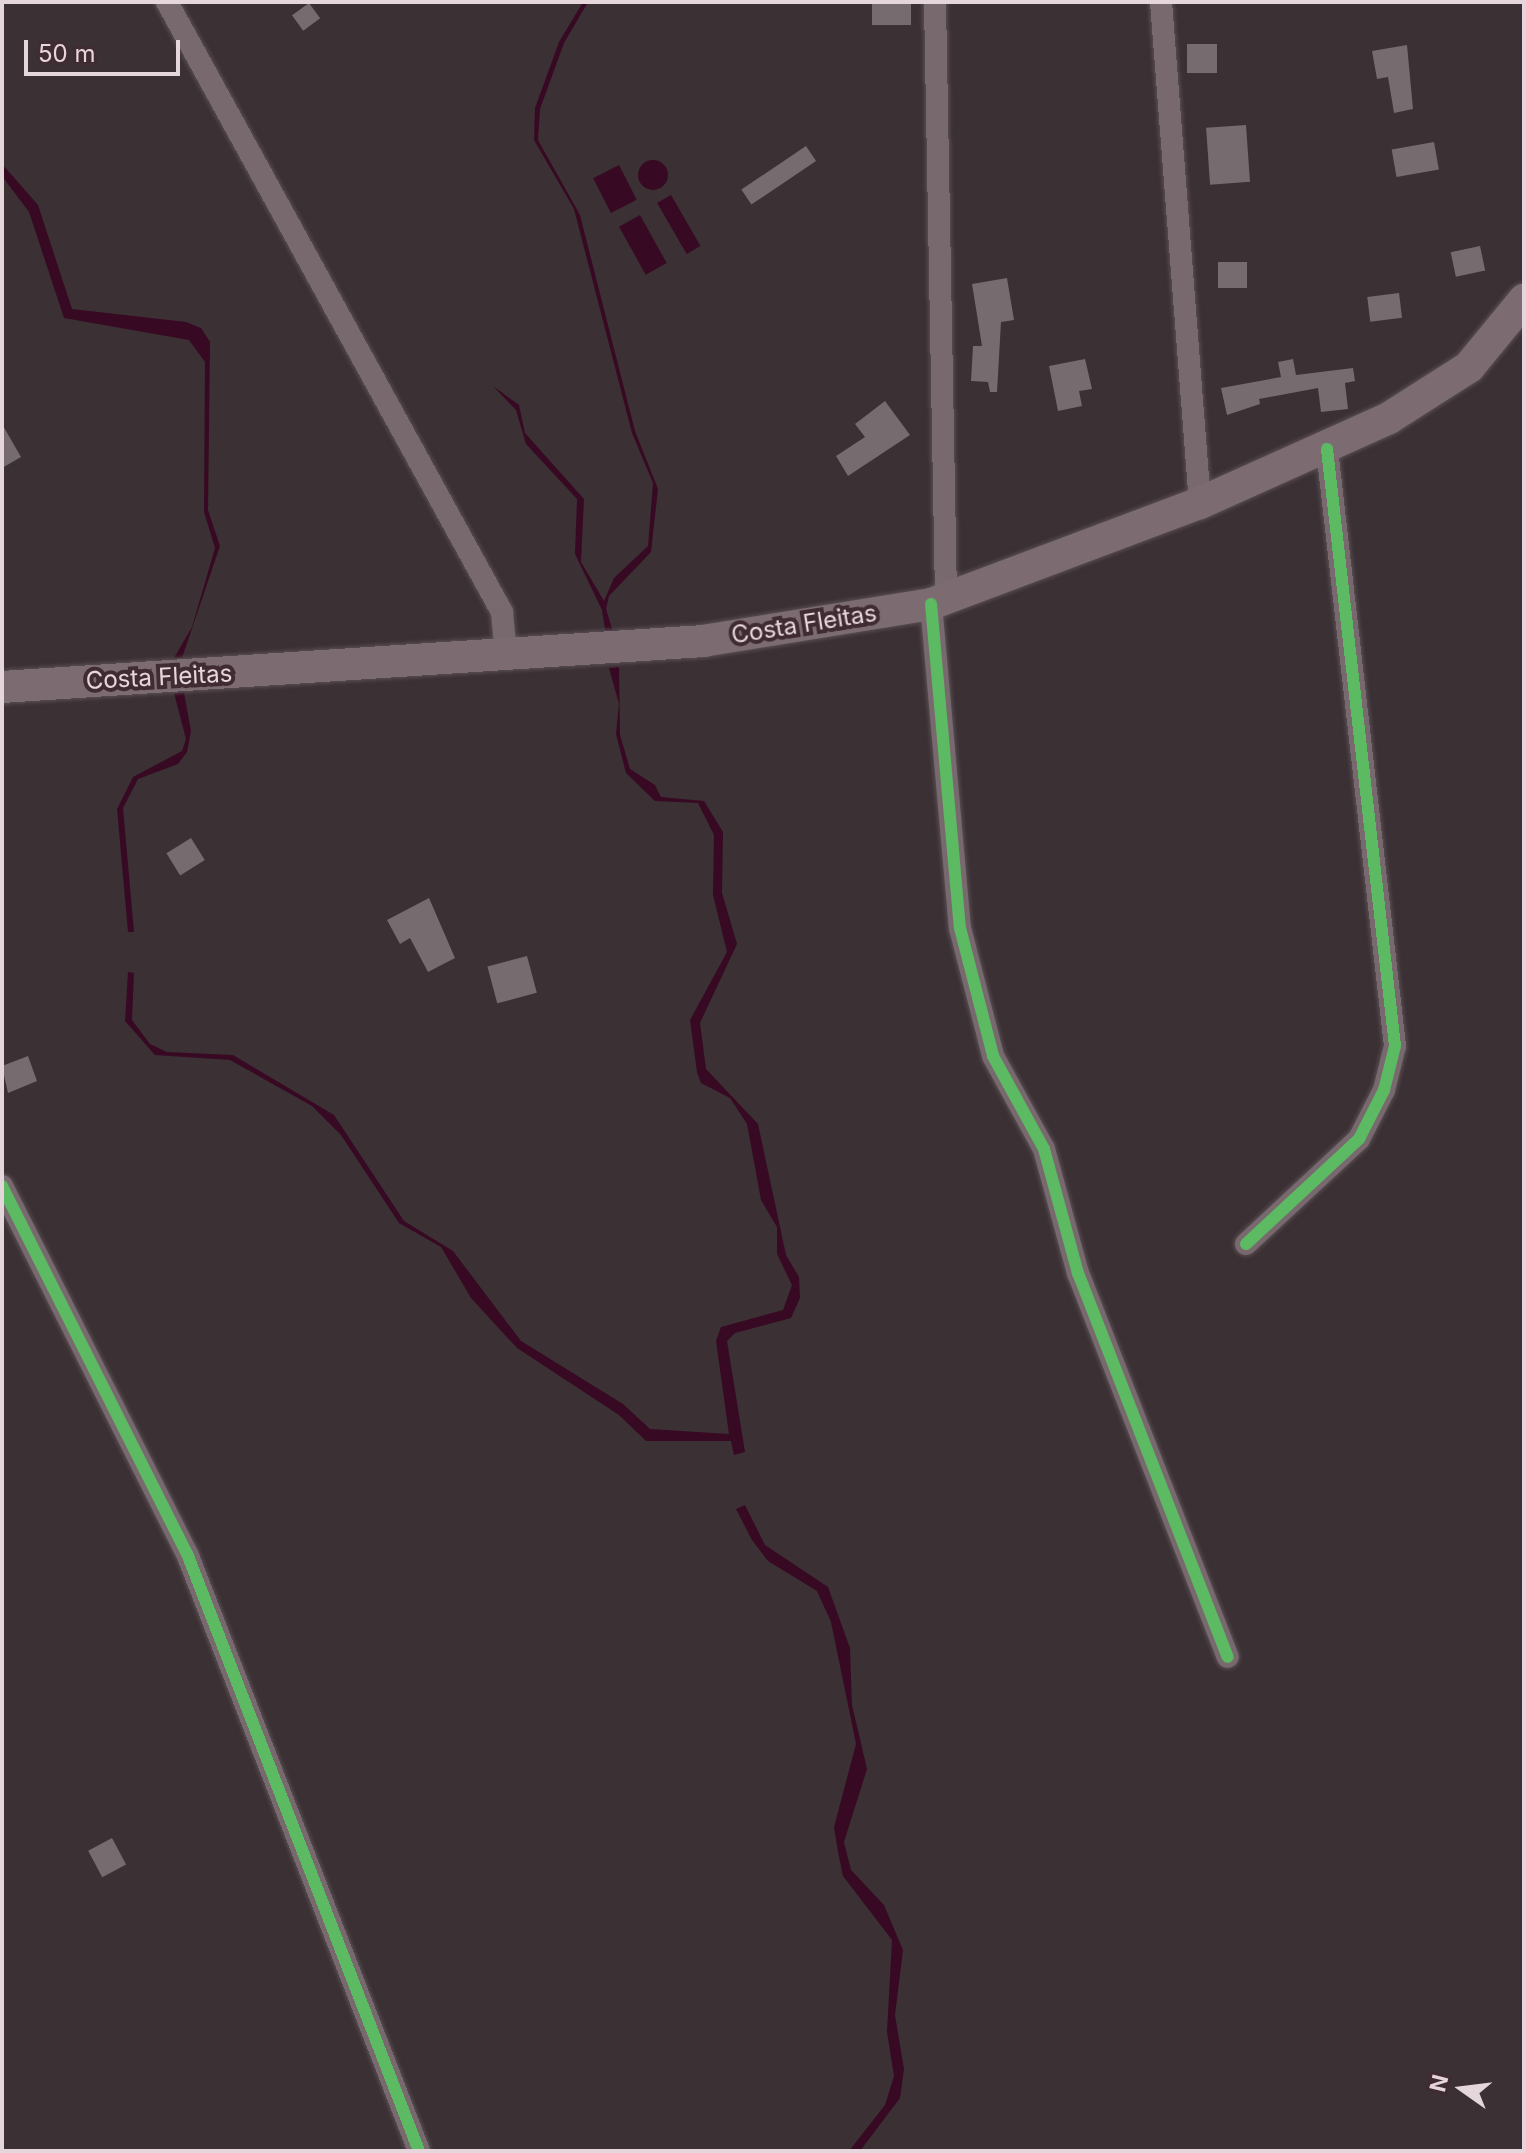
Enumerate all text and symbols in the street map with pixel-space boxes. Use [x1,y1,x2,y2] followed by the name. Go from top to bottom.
[28,24,184,74] scale bar
[38,39,96,68] text: 50 m
[729,598,879,650] street label: Costa Fleitas
[85,659,233,695] street label: Costa Fleitas
[1422,2049,1502,2129] north arrow
[1424,2072,1453,2094] text: N

